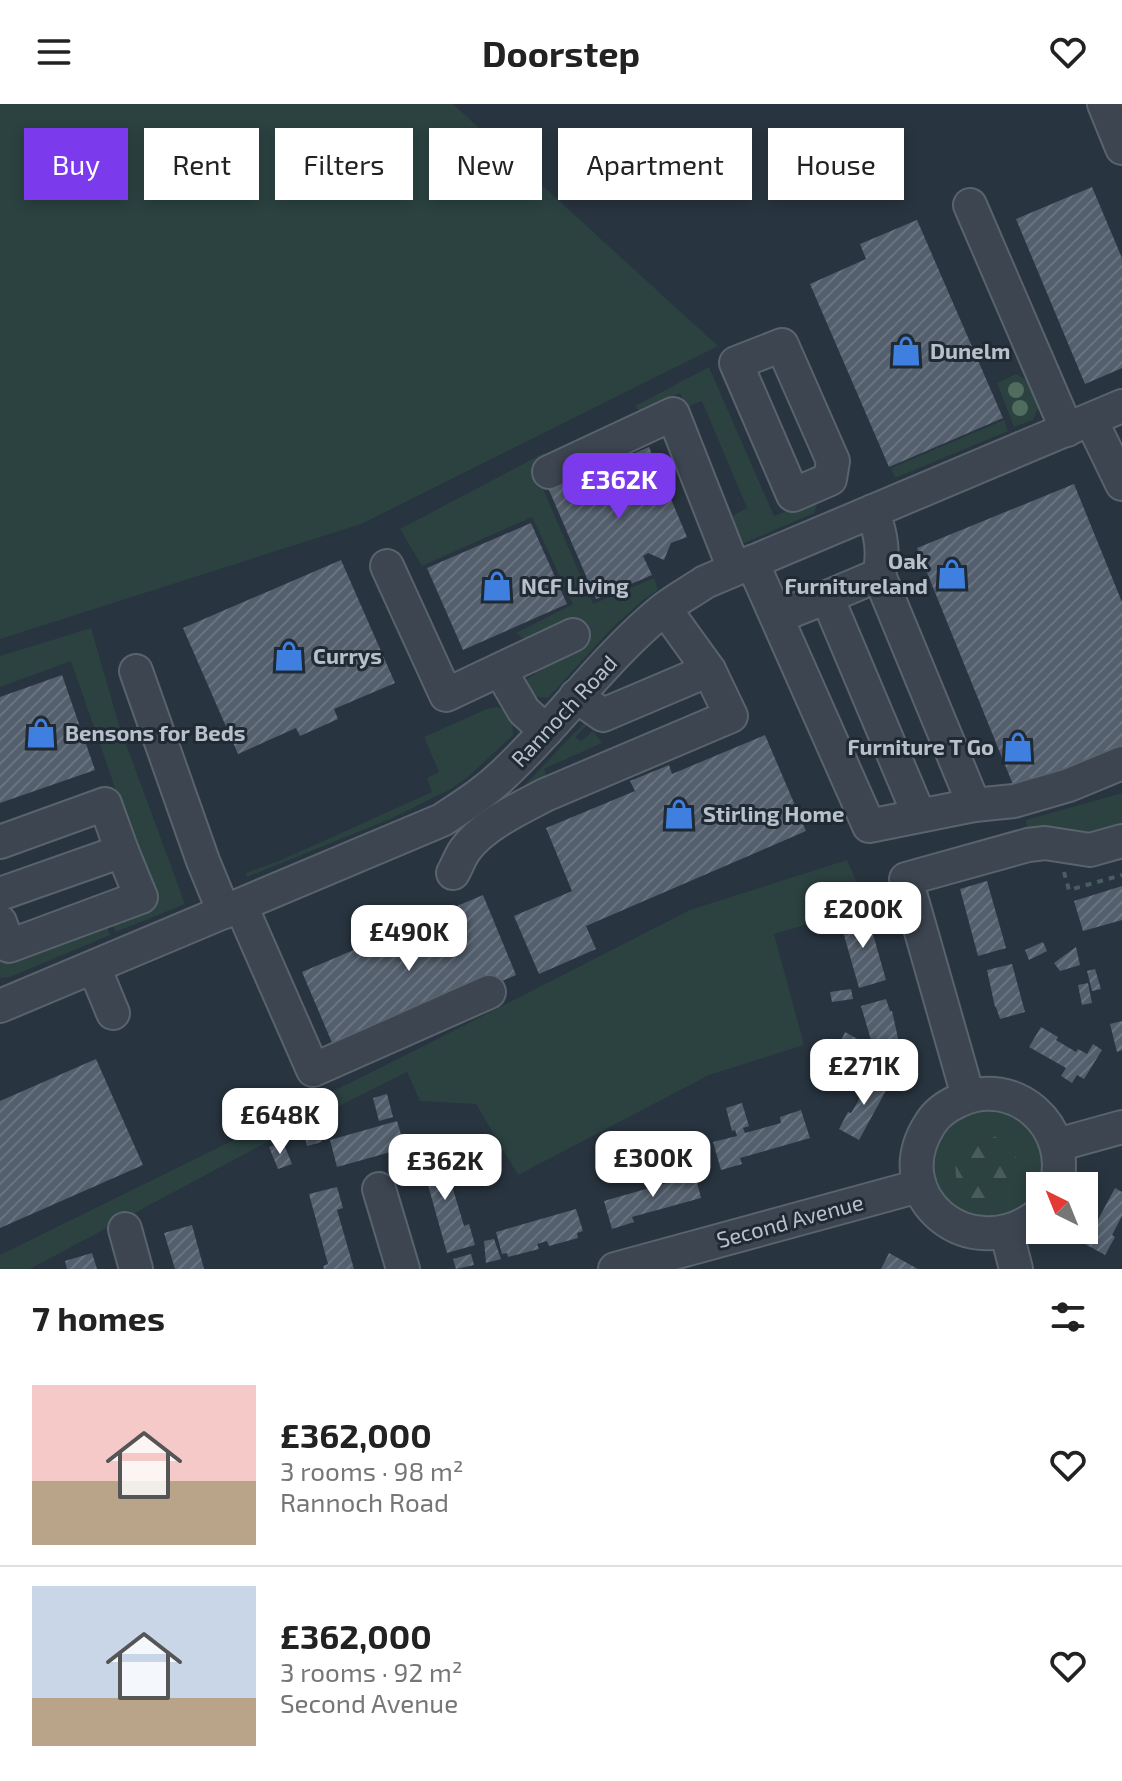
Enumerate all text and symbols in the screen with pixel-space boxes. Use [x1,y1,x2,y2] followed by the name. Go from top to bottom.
[32,30,76,74] icon: menu
[1046,30,1090,74] icon: heart
[482,31,640,74] text: Doorstep
[24,128,128,200] chip: Buy
[144,128,259,200] chip: Rent
[275,128,413,200] chip: Filters
[429,128,542,200] chip: New
[558,128,752,200] chip: Apartment
[768,128,904,200] chip: House
[889,334,923,368] shop icon: Dunelm
[930,337,1010,363] place label: Dunelm
[563,453,675,521] pin: £362K
[581,463,657,494] text: £362K
[784,547,929,598] place label: Oak Furnitureland
[935,557,969,591] shop icon: Oak Furnitureland
[480,569,514,603] shop icon: NCF Living
[521,572,629,598] place label: NCF Living
[272,639,306,673] shop icon: Currys
[313,642,382,669] place label: Currys
[505,649,621,771] street label: Rannoch Road
[24,716,58,750] shop icon: Bensons for Beds
[65,719,245,745] place label: Bensons for Beds
[1001,730,1035,764] shop icon: Furniture T Go
[848,733,994,759] place label: Furniture T Go
[662,797,696,831] shop icon: Stirling Home
[703,800,844,826] place label: Stirling Home
[807,882,919,950] pin: £200K
[823,892,903,923] text: £200K
[353,905,465,973] pin: £490K
[369,915,449,946] text: £490K
[808,1039,920,1107] pin: £271K
[828,1049,900,1080] text: £271K
[224,1088,336,1156] pin: £648K
[240,1098,320,1129] text: £648K
[597,1131,709,1199] pin: £300K
[389,1134,501,1202] pin: £362K
[613,1141,693,1172] text: £300K
[407,1144,483,1175] text: £362K
[1026,1172,1098,1244] north arrow
[1026,1172,1098,1244] map controls
[714,1188,866,1252] street label: Second Avenue
[1046,1295,1090,1339] icon: filters
[32,1297,165,1338] text: 7 homes
[280,1414,432,1455] text: £362,000
[96,1417,192,1513] icon: home
[1046,1443,1090,1487] icon: heart
[280,1455,464,1486] text: 3 rooms · 98 m²
[280,1486,449,1517] text: Rannoch Road
[280,1615,432,1656] text: £362,000
[96,1618,192,1714] icon: home
[1046,1644,1090,1688] icon: heart
[280,1656,462,1687] text: 3 rooms · 92 m²
[280,1687,458,1718] text: Second Avenue

